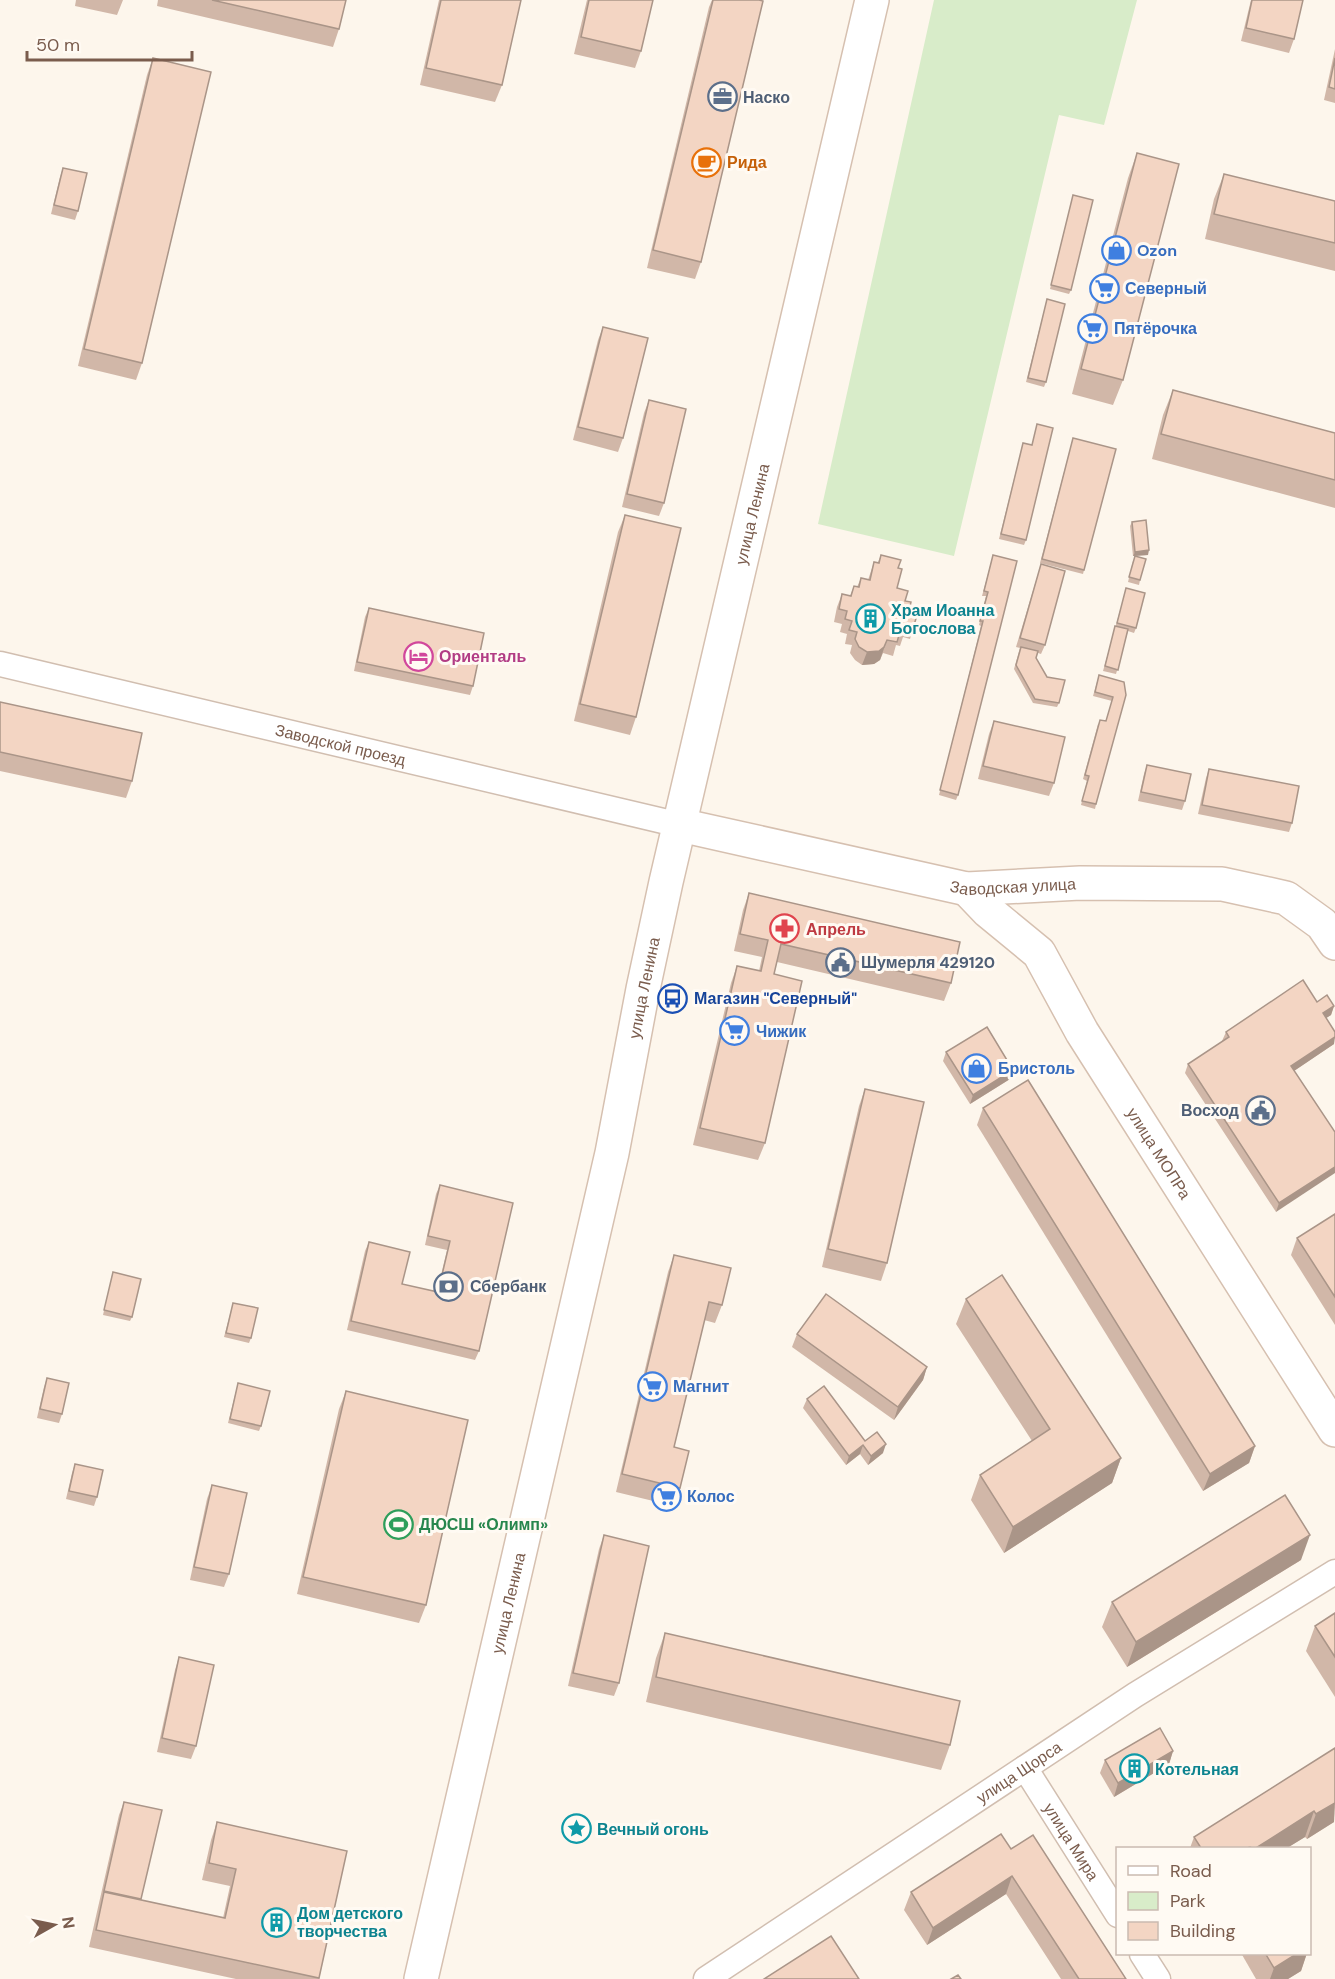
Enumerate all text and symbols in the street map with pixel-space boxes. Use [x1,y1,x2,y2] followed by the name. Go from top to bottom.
[27,24,192,62] scale bar
[36,33,80,57] text: 50 m
[706,81,738,113] office icon: Наско
[743,87,790,108] place label: Наско
[690,146,722,178] cafe icon: Рида
[727,152,767,173] place label: Рида
[1100,234,1132,266] shop icon: Ozon
[1137,240,1177,261] place label: Ozon
[1088,272,1120,304] supermarket icon: Северный
[1125,278,1207,299] place label: Северный
[1077,312,1109,344] supermarket icon: Пятёрочка
[1114,318,1197,339] place label: Пятёрочка
[730,461,774,567] street label: улица Ленина
[891,600,994,639] place label: Храм Иоанна Богослова
[854,603,886,635] building icon: Храм Иоанна Богослова
[402,640,434,672] hotel icon: Ориенталь
[439,646,527,667] place label: Ориенталь
[273,719,409,770] street label: Заводской проезд
[948,873,1076,900] street label: Заводская улица
[769,913,801,945] pharmacy icon: Апрель
[806,919,866,940] place label: Апрель
[623,935,664,1040] street label: улица Ленина
[824,946,856,978] public building icon: Шумерля 429120
[861,952,995,973] place label: Шумерля 429120
[657,982,689,1014] bus stop icon: Магазин "Северный"
[694,988,857,1009] place label: Магазин "Северный"
[719,1015,751,1047] supermarket icon: Чижик
[756,1021,807,1042] place label: Чижик
[961,1052,993,1084] shop icon: Бристоль
[998,1058,1075,1079] place label: Бристоль
[1244,1094,1276,1126] public building icon: Восход
[1181,1100,1239,1121] place label: Восход
[1122,1103,1196,1203] street label: улица МОПРа
[433,1270,465,1302] bank icon: Сбербанк
[470,1276,547,1297] place label: Сбербанк
[636,1370,668,1402] supermarket icon: Магнит
[673,1376,730,1397] place label: Магнит
[650,1480,682,1512] supermarket icon: Колос
[687,1486,735,1507] place label: Колос
[382,1508,414,1540] sports icon: ДЮСШ «Олимп»
[419,1514,548,1535] place label: ДЮСШ «Олимп»
[486,1550,530,1656] street label: улица Ленина
[972,1736,1065,1808] street label: улица Щорса
[1118,1753,1150,1785] building icon: Котельная
[1155,1759,1239,1780] place label: Котельная
[1039,1799,1104,1885] street label: улица Мира
[560,1813,592,1845] place icon: Вечный огонь
[597,1819,709,1840] place label: Вечный огонь
[1116,1847,1311,1955] legend
[1170,1859,1212,1883] text: Road
[1170,1889,1206,1913] text: Park
[24,1895,84,1955] north arrow
[297,1903,403,1942] place label: Дом детского творчества
[260,1906,292,1938] building icon: Дом детского творчества
[57,1915,80,1930] text: N
[1170,1919,1235,1943] text: Building

